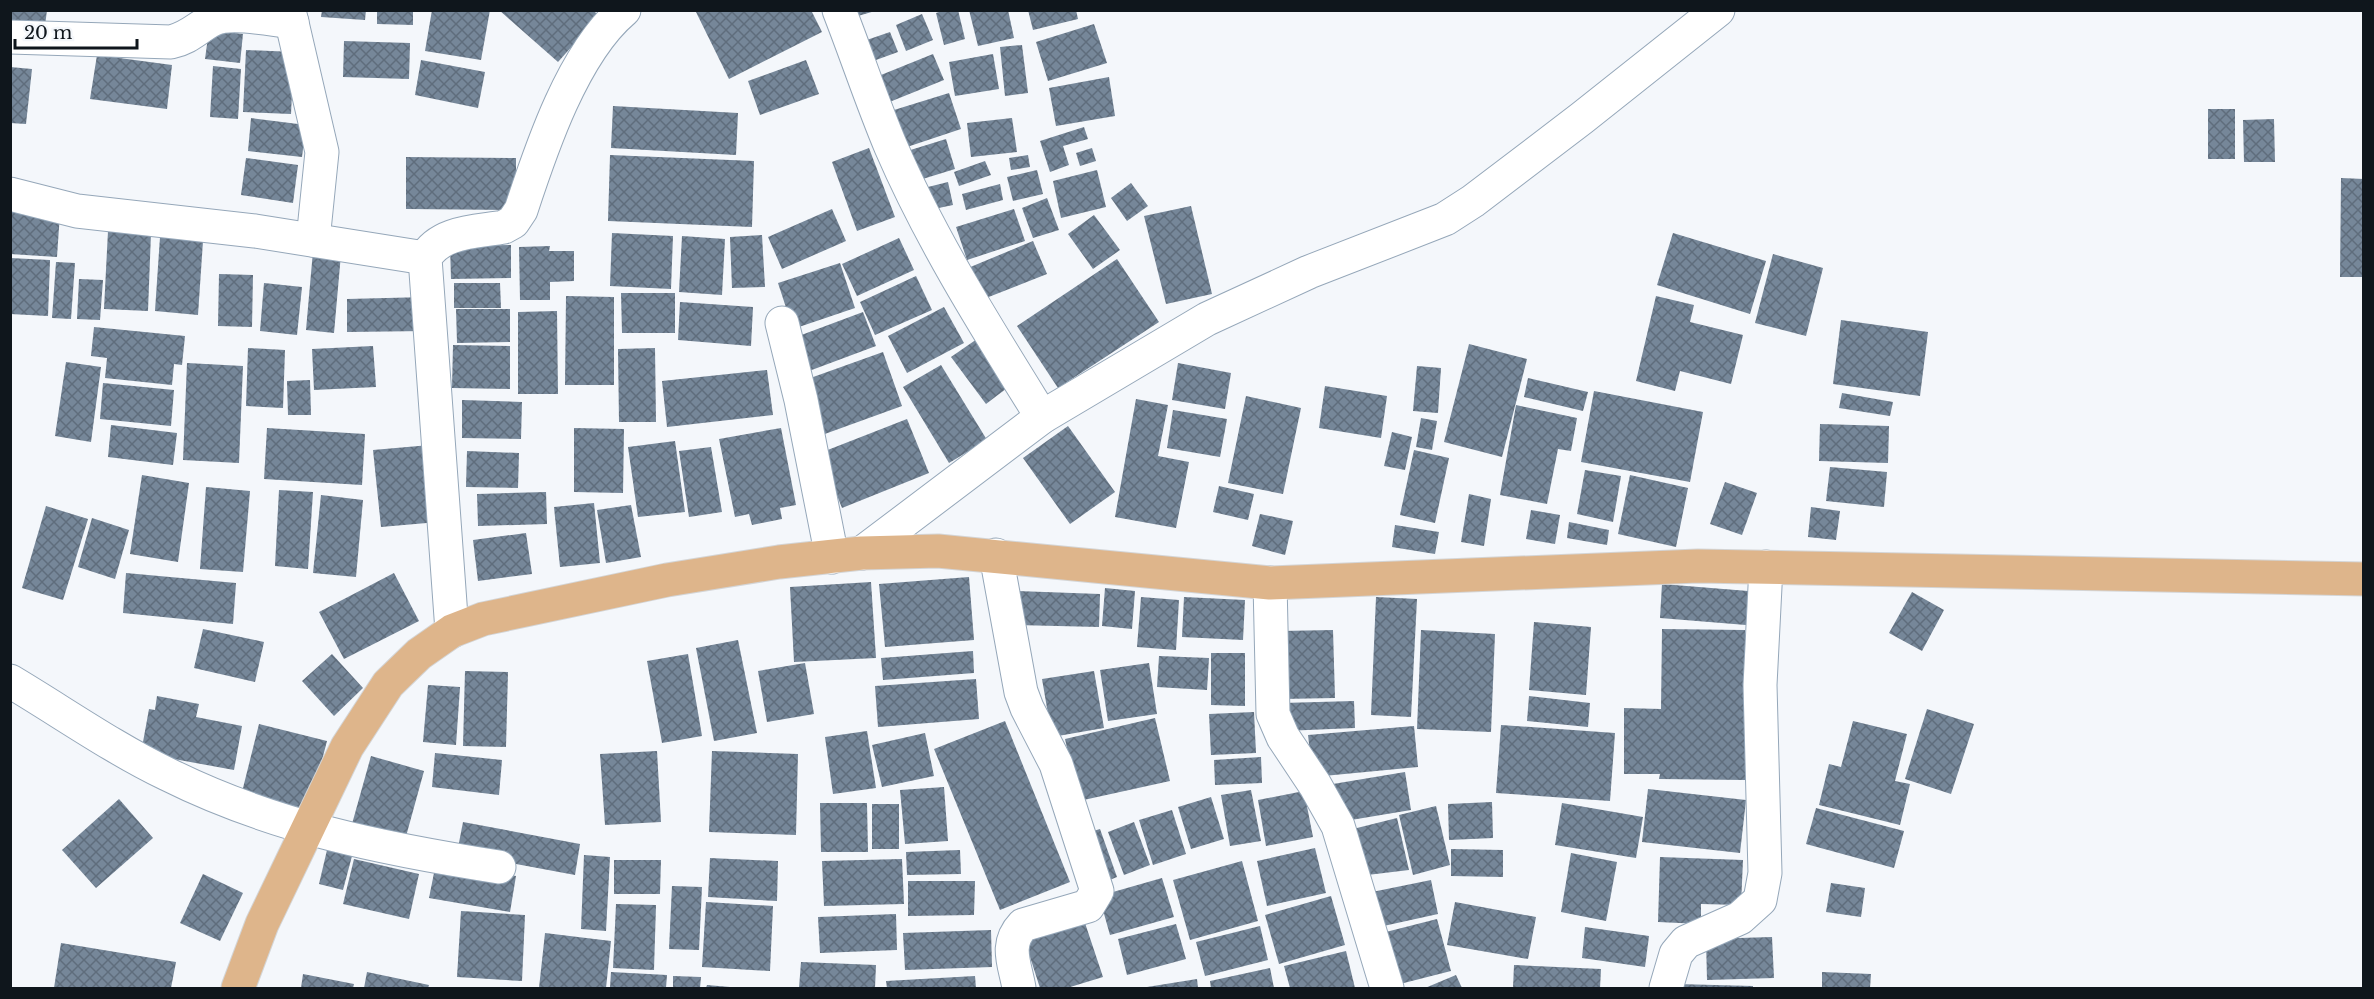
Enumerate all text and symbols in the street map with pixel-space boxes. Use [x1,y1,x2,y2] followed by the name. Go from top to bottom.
[15,12,136,50] scale bar
[24,22,72,44] text: 20 m

